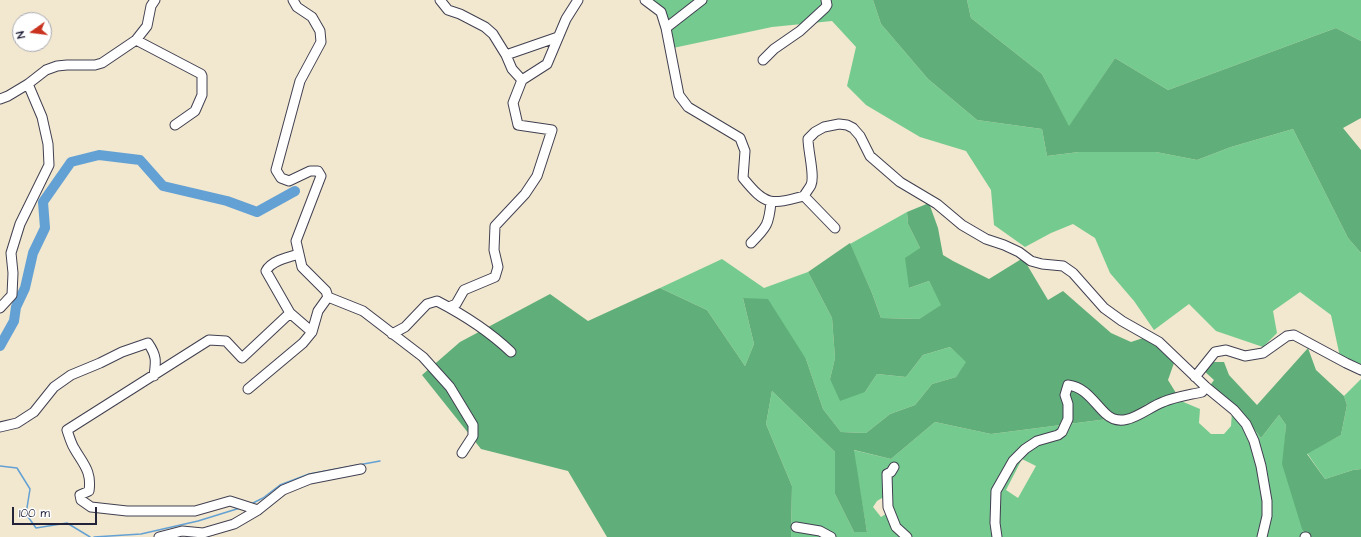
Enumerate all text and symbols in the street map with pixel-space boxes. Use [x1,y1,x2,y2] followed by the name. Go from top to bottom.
[12,12,52,52] north arrow
[13,30,29,40] text: N
[14,499,99,525] scale bar
[19,505,50,522] text: 100 m

